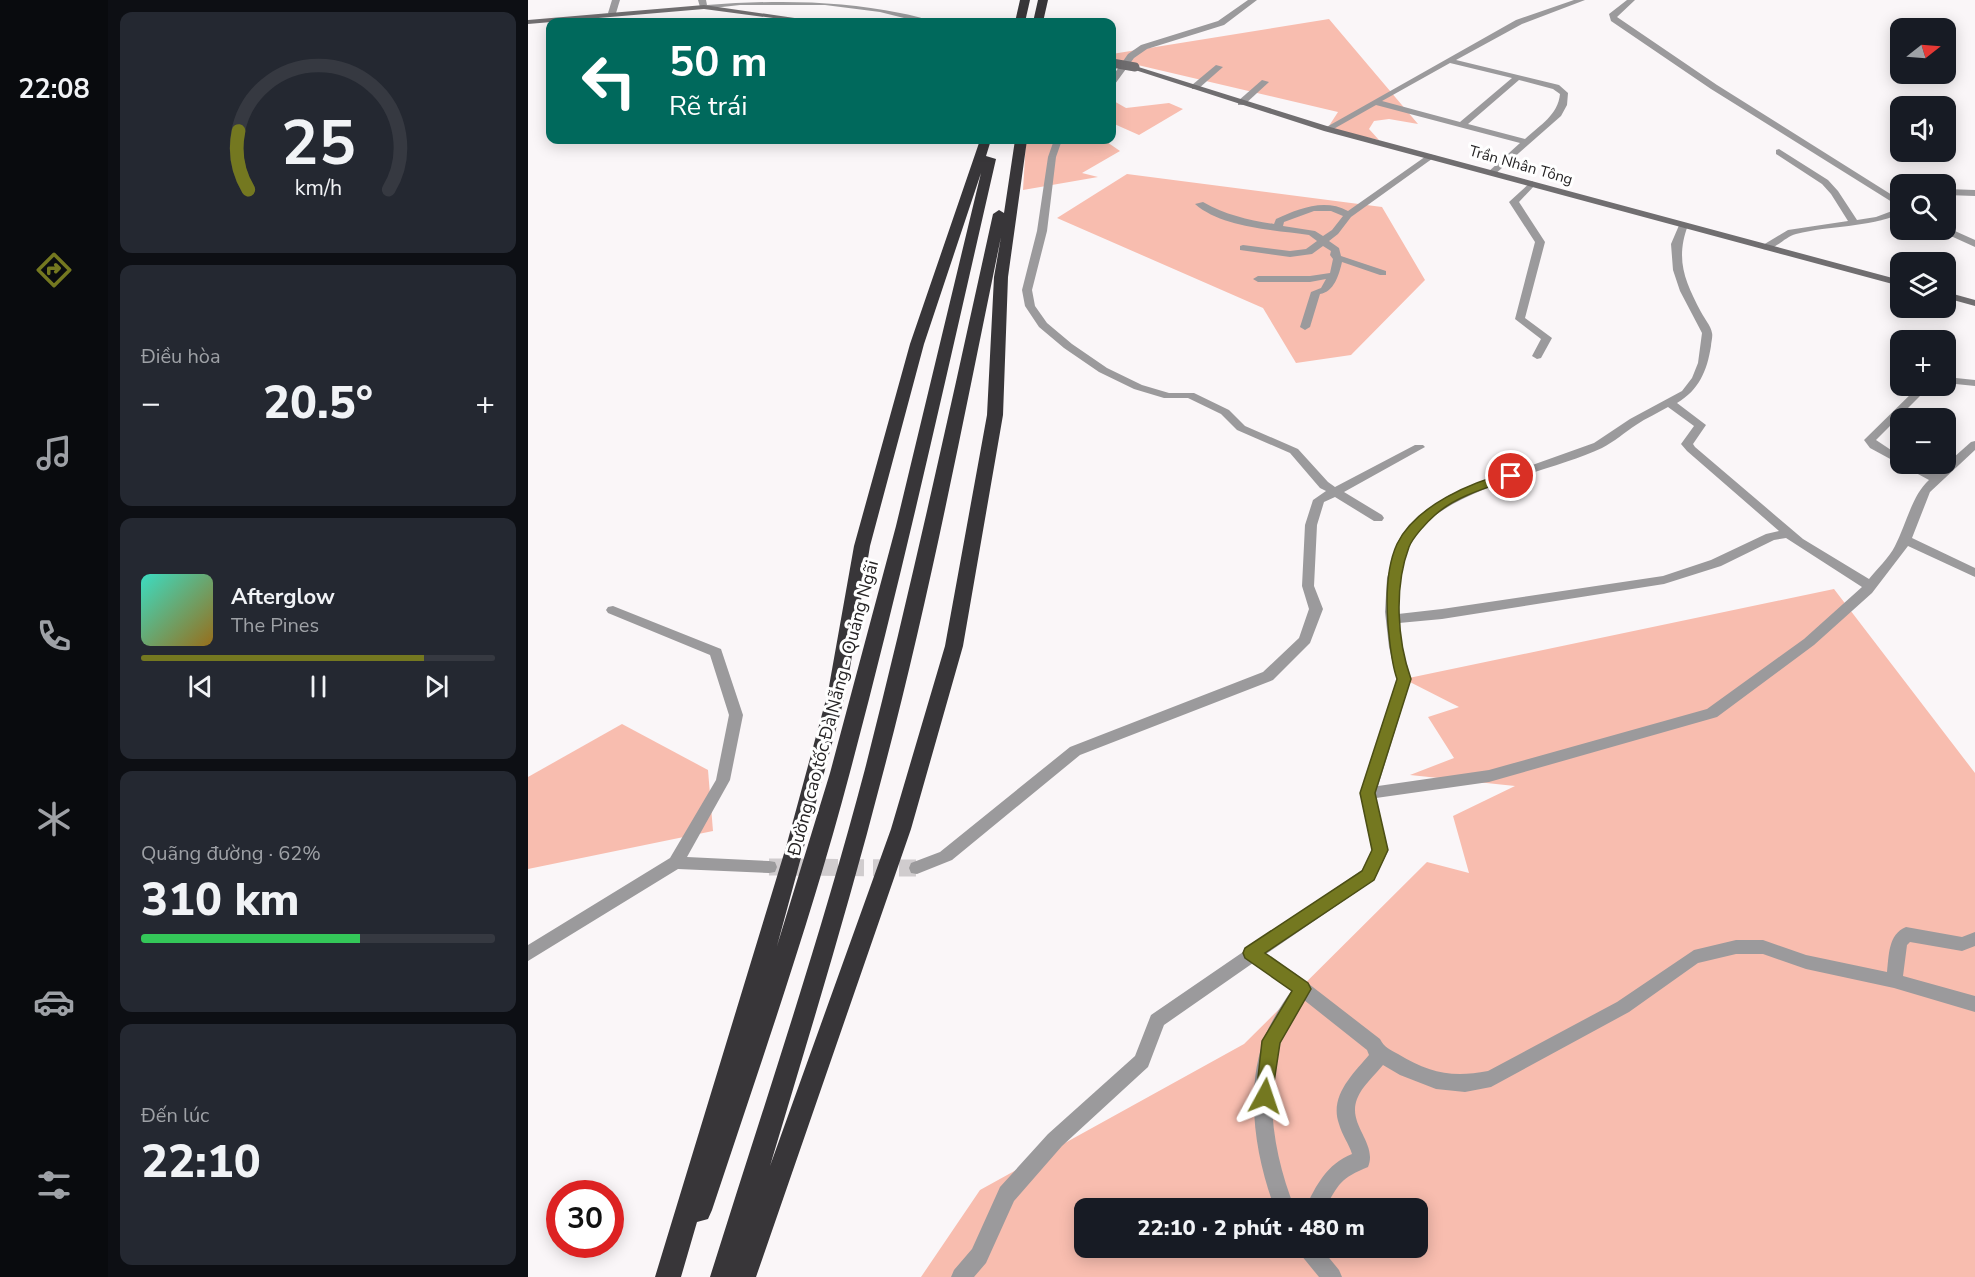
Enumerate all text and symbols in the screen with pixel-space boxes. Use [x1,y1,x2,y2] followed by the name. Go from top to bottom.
[1890,18,1956,84] north arrow
[1890,18,1956,474] map controls
[669,34,768,91] text: 50 m
[570,42,648,120] icon: left
[18,71,90,108] text: 22:08
[669,88,748,125] text: Rẽ trái
[1890,96,1956,162] button: sound
[281,101,355,186] text: 25
[1467,141,1575,189] street label: Trần Nhân Tông
[294,173,342,203] text: km/h
[1890,174,1956,240] button: search
[33,249,75,291] icon: directions
[1890,252,1956,318] button: layers
[1890,330,1956,396] button: +
[141,343,221,370] text: Điều hòa
[263,373,373,434] text: 20.5°
[141,381,161,426] text: −
[475,381,495,426] text: +
[1890,408,1956,474] button: −
[33,432,75,474] icon: music
[1485,450,1536,501] pin
[1494,459,1527,492] icon: arrive
[782,558,884,859] street label: Đường cao tốc Đà Nẵng - Quảng Ngãi
[231,582,335,612] text: Afterglow
[231,612,319,639] text: The Pines
[33,615,75,657] icon: phone
[184,670,217,703] icon: previous
[302,670,335,703] icon: pause
[420,670,453,703] icon: next
[33,798,75,840] icon: climate
[141,840,321,867] text: Quãng đường · 62%
[141,870,300,931] text: 310 km
[33,981,75,1023] icon: car
[1233,1064,1297,1128] position arrow
[141,1102,209,1129] text: Đến lúc
[141,1132,261,1193] text: 22:10
[33,1164,75,1206] icon: filters
[546,1180,624,1258] speed limit sign: 30
[1137,1213,1365,1243] text: 22:10 · 2 phút · 480 m

